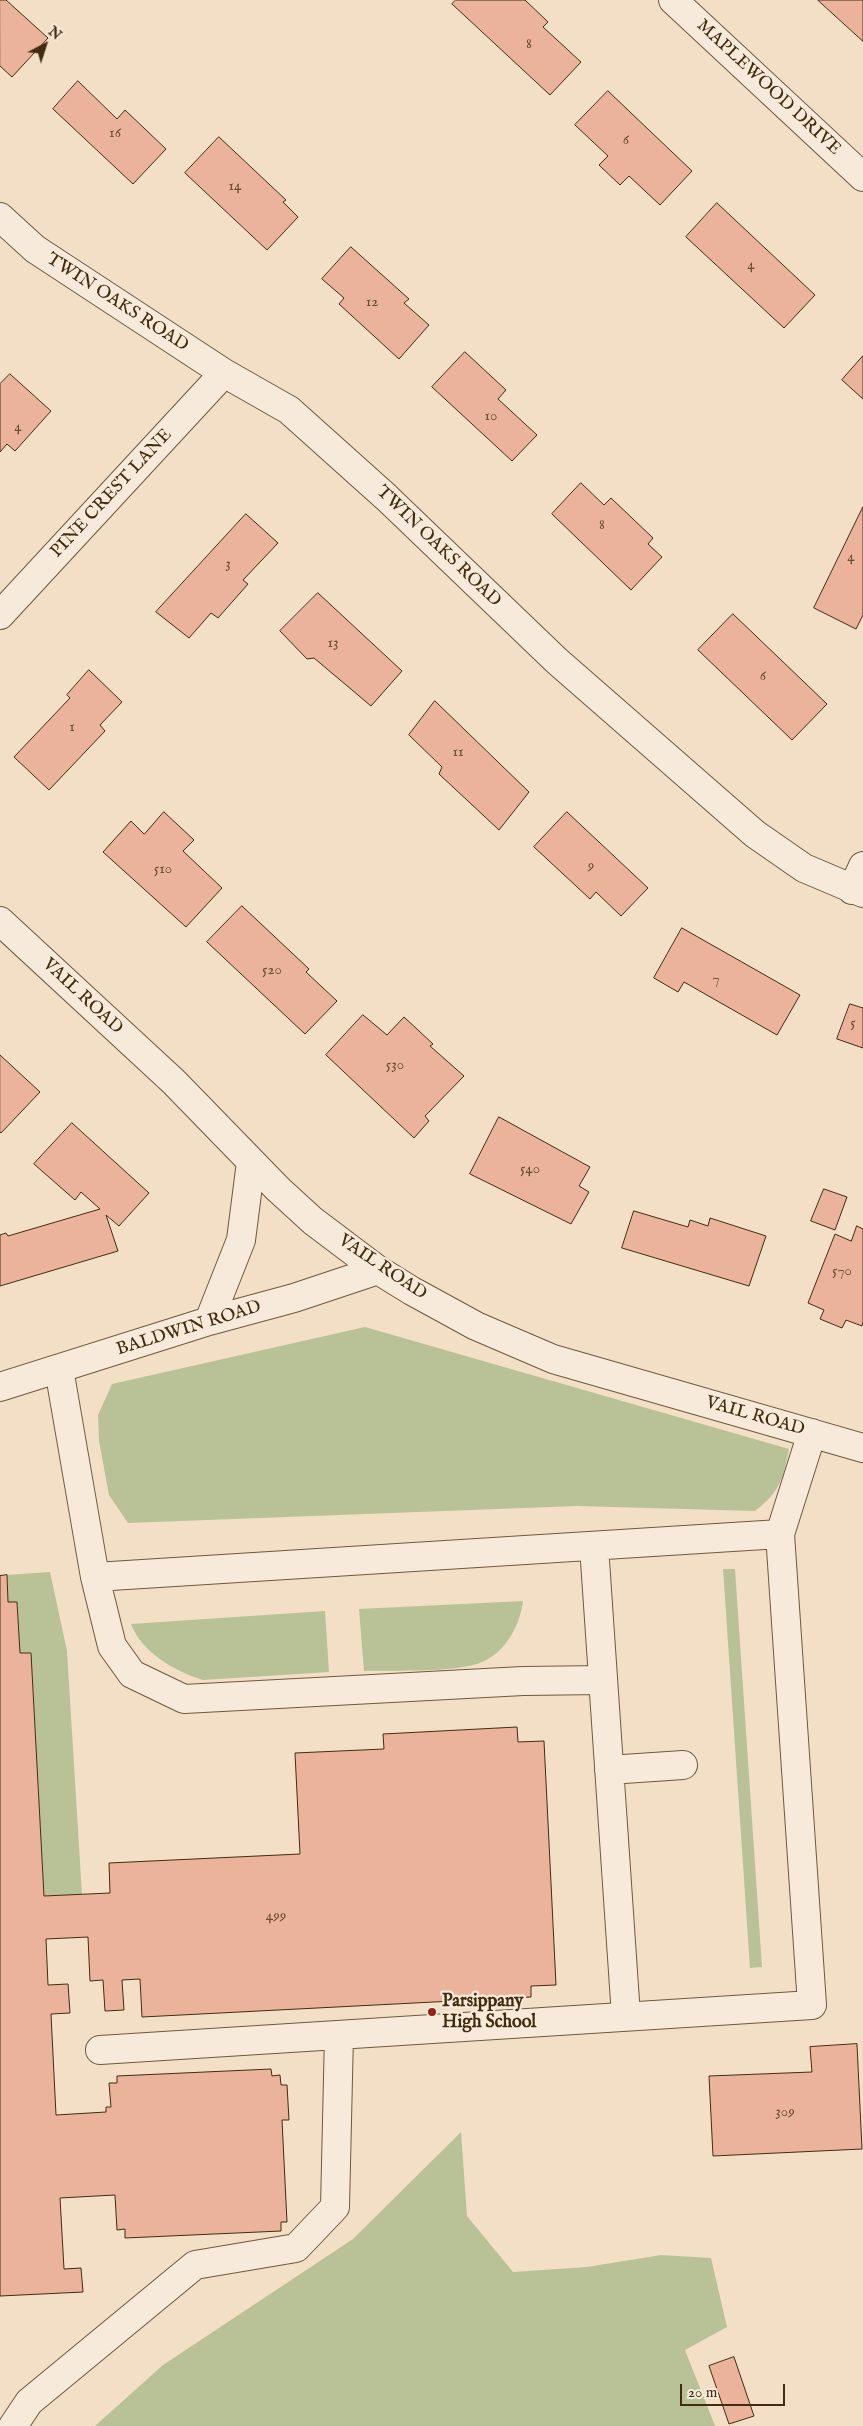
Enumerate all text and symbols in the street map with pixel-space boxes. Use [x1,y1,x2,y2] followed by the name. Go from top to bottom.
[691,16,845,160] street label: MAPLEWOOD DRIVE
[20,20,70,70] north arrow
[44,23,65,44] text: N
[526,36,532,54] house number: 8
[109,125,121,143] house number: 16
[623,132,629,150] house number: 6
[229,178,241,196] house number: 14
[42,249,192,357] street label: TWIN OAKS ROAD
[747,257,755,275] house number: 4
[366,294,378,312] house number: 12
[485,408,497,426] house number: 10
[14,419,22,437] house number: 4
[47,425,177,563] street label: PINE CREST LANE
[371,482,505,612] street label: TWIN OAKS ROAD
[599,517,605,535] house number: 8
[847,549,855,567] house number: 4
[225,556,231,574] house number: 3
[327,635,339,653] house number: 13
[760,668,766,686] house number: 6
[69,719,75,737] house number: 1
[452,744,464,762] house number: 11
[588,858,594,876] house number: 9
[154,861,172,879] house number: 510
[37,954,127,1040] street label: VAIL ROAD
[262,962,282,980] house number: 520
[712,971,720,989] house number: 7
[850,1015,856,1033] house number: 5
[386,1057,404,1075] house number: 530
[520,1161,540,1179] house number: 540
[334,1231,430,1305] street label: VAIL ROAD
[832,1263,852,1281] house number: 570
[114,1297,264,1361] street label: BALDWIN ROAD
[703,1393,807,1441] street label: VAIL ROAD
[266,1908,286,1926] house number: 499
[442,1991,536,2034] place label: Parsippany High School
[426,2006,438,2018] marker: Parsippany High School
[775,2104,795,2122] house number: 309
[683,2374,788,2406] scale bar
[688,2383,717,2402] text: 20 m

